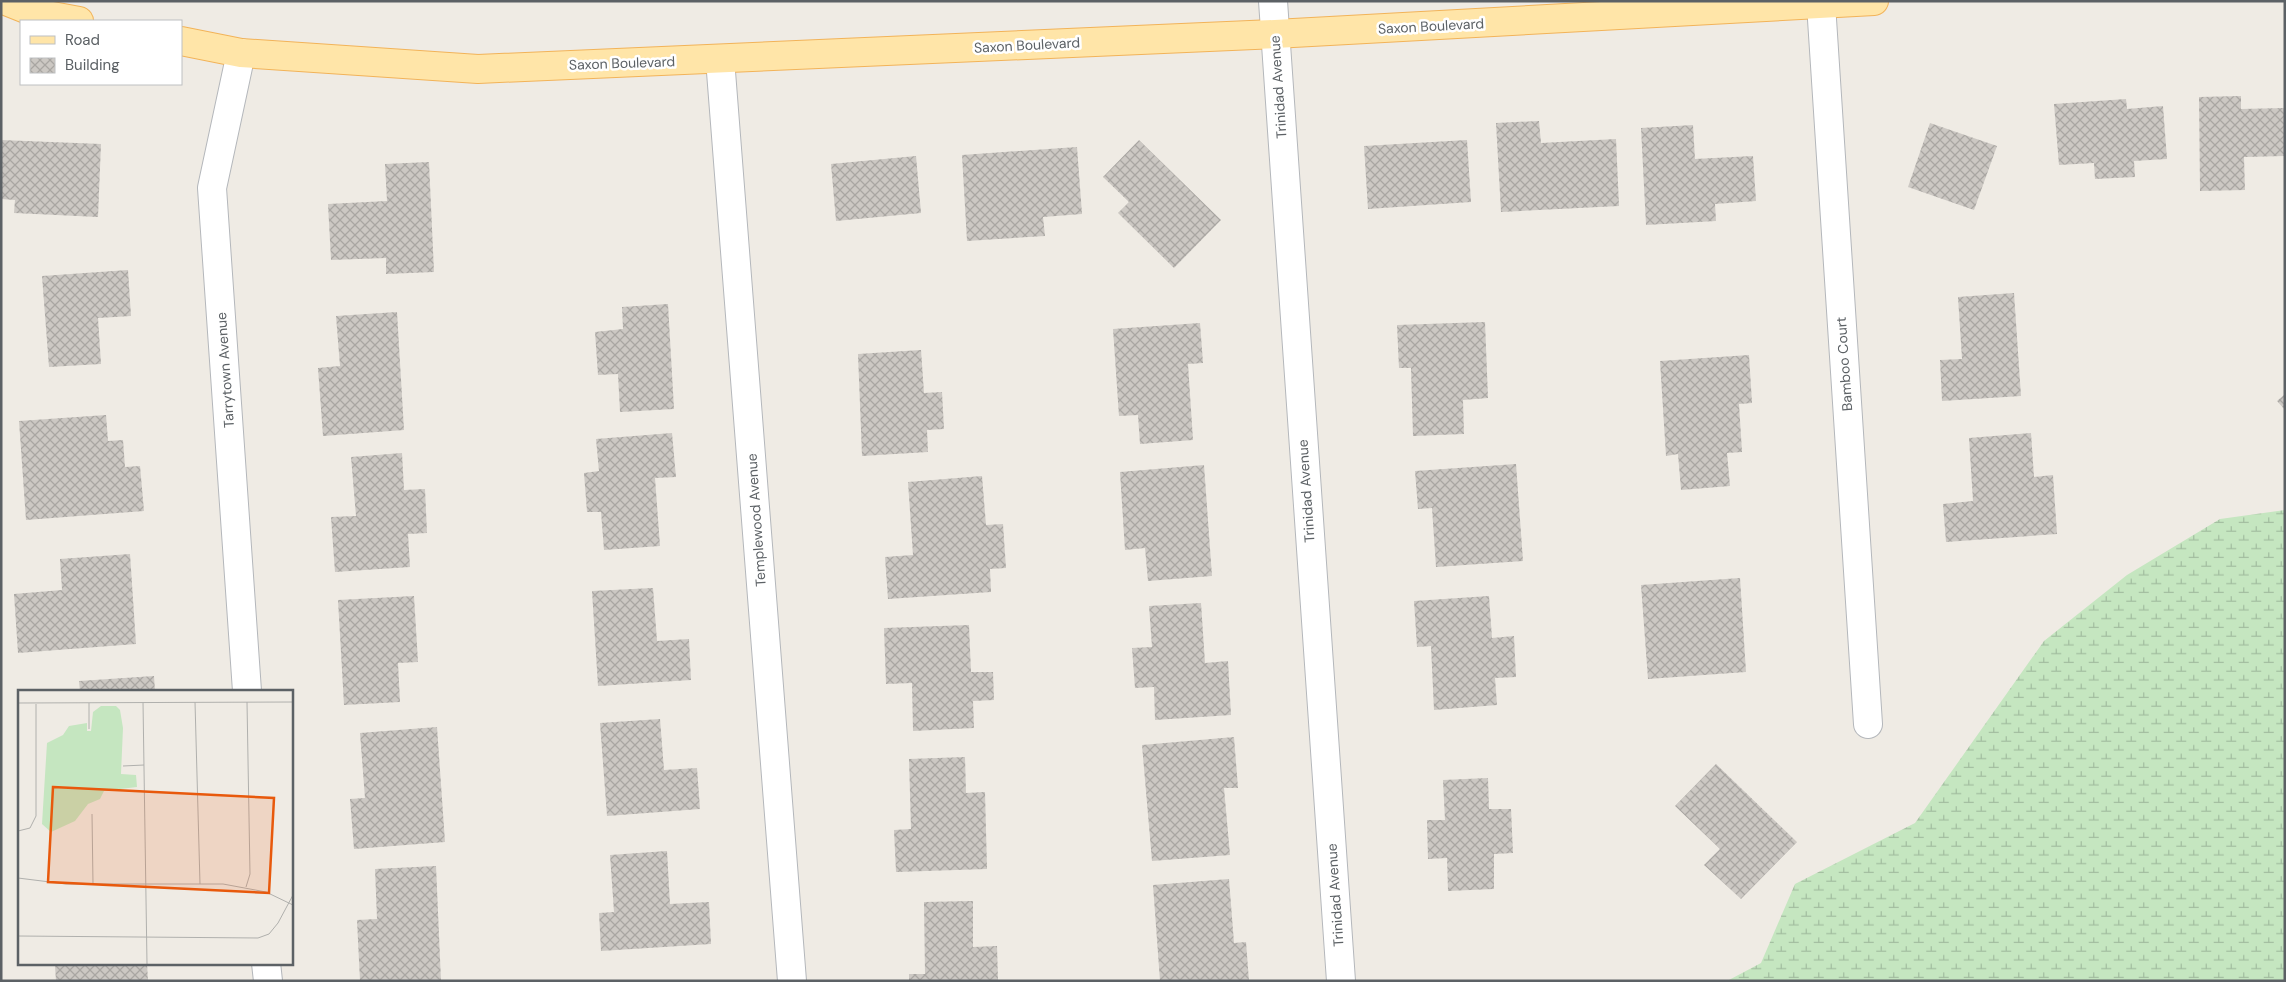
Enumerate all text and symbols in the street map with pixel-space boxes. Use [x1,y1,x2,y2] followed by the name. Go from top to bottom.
[1377,14,1485,38] street label: Saxon Boulevard
[20,20,182,85] legend
[65,30,100,50] text: Road
[973,33,1081,57] street label: Saxon Boulevard
[1265,35,1291,139] street label: Trinidad Avenue
[569,52,675,74] street label: Saxon Boulevard
[65,55,120,75] text: Building
[212,312,238,428] street label: Tarrytown Avenue
[1832,316,1856,412] street label: Bamboo Court
[1293,439,1319,543] street label: Trinidad Avenue
[742,453,770,587] street label: Templewood Avenue
[18,690,292,964] inset map
[1322,843,1348,947] street label: Trinidad Avenue

